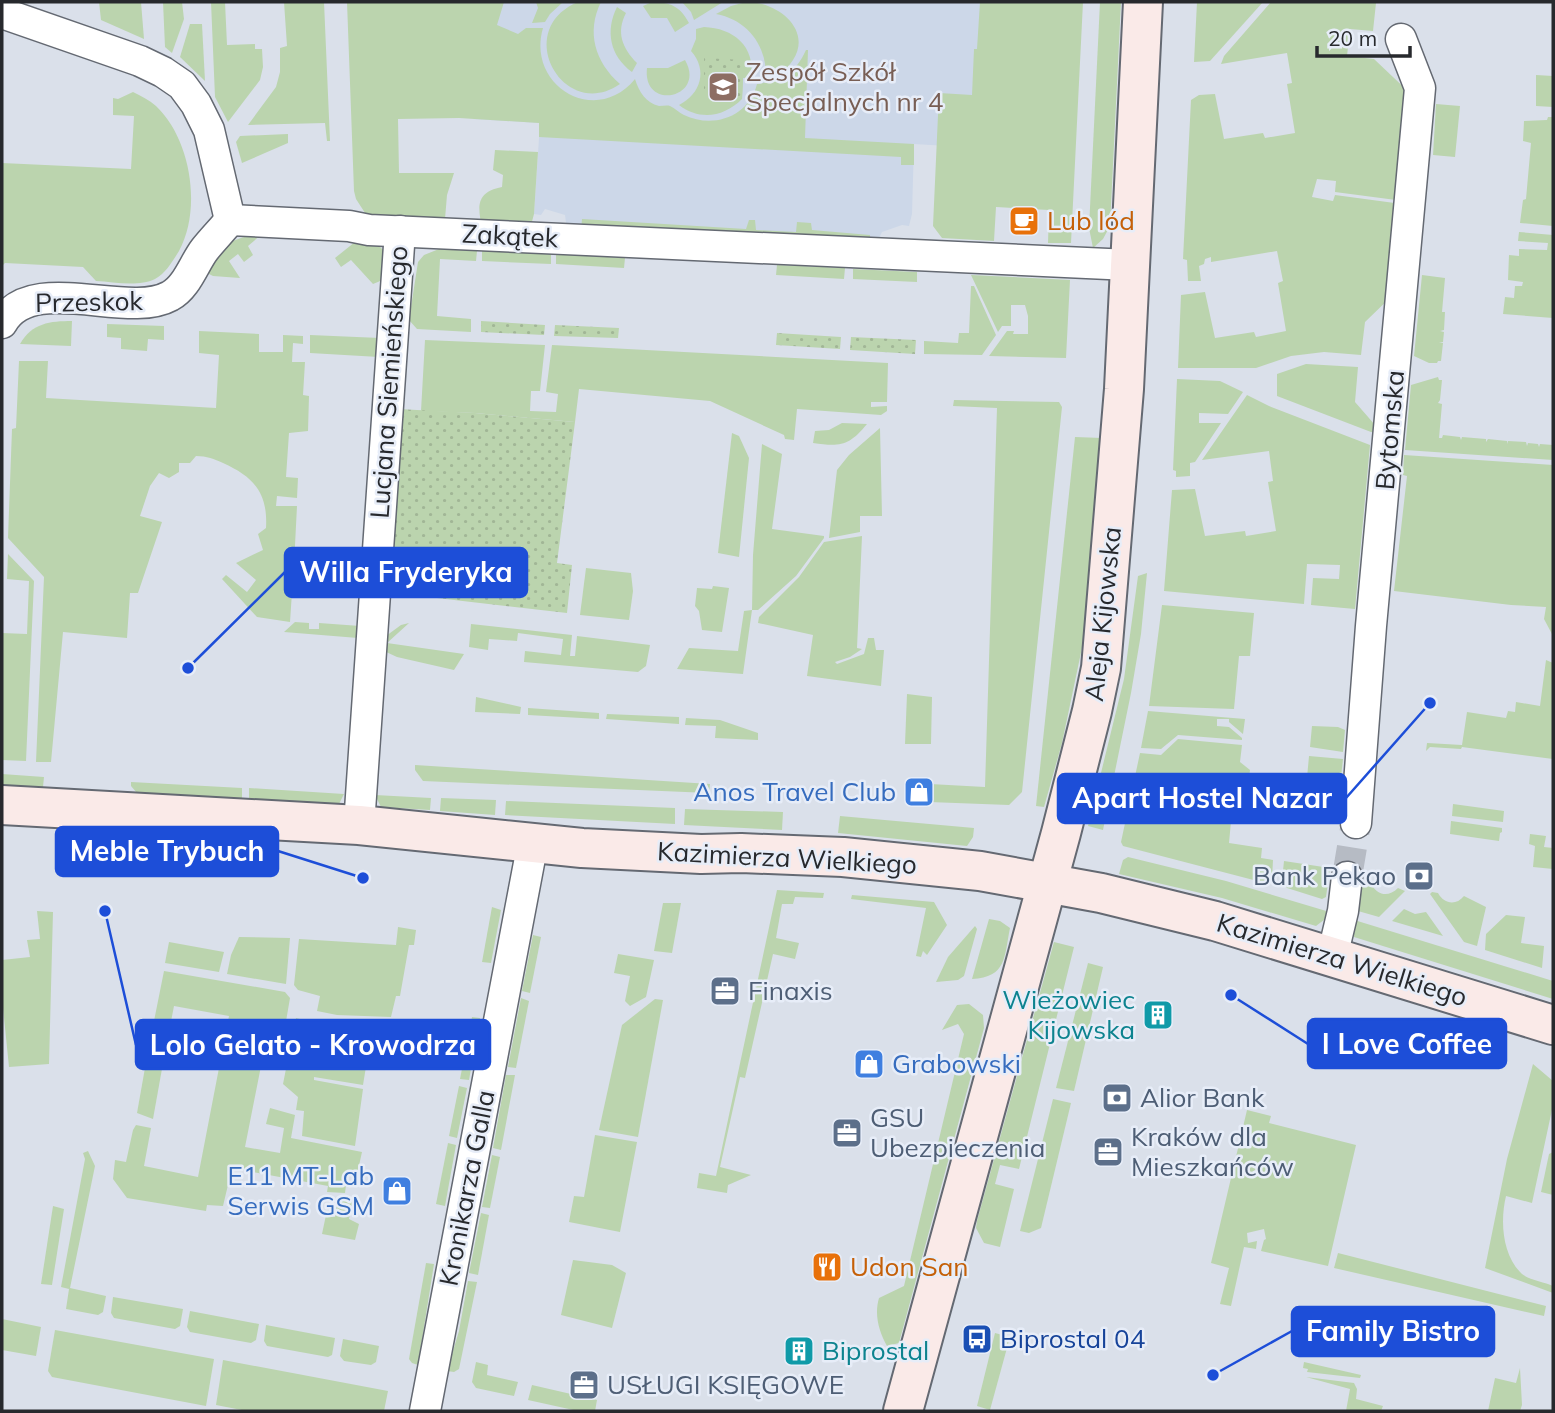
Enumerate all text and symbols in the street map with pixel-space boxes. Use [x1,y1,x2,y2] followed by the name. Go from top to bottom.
[1317,14,1410,58] scale bar
[1328,25,1377,51] text: 20 m
[746,55,943,118] place label: Zespół Szkół Specjalnych nr 4
[706,70,740,104] school or university icon: Zespół Szkół Specjalnych nr 4
[1007,204,1041,238] cafe icon: Lub lód
[1047,204,1135,237] place label: Lub lód
[461,217,560,255] street label: Zakątek
[363,245,414,519] street label: Lucjana Siemieńskiego
[35,284,144,319] street label: Przeskok
[1368,369,1411,491] street label: Bytomska
[1077,525,1128,703] street label: Aleja Kijowska
[285,548,527,597] callout: Willa Fryderyka
[299,554,513,589] text: Willa Fryderyka
[1058,774,1346,823] callout: Apart Hostel Nazar
[693,775,896,808] place label: Anos Travel Club
[902,775,936,809] shop icon: Anos Travel Club
[1072,780,1332,815] text: Apart Hostel Nazar
[56,827,278,876] callout: Meble Trybuch
[70,833,264,868] text: Meble Trybuch
[656,834,918,881] street label: Kazimierza Wielkiego
[1253,859,1396,892] place label: Bank Pekao
[1402,859,1436,893] bank icon: Bank Pekao
[1213,906,1471,1013] street label: Kazimierza Wielkiego
[708,974,742,1008] office icon: Finaxis
[748,974,833,1007] place label: Finaxis
[1002,983,1135,1046] place label: Wieżowiec Kijowska
[1141,998,1175,1032] building icon: Wieżowiec Kijowska
[1308,1019,1506,1068] callout: I Love Coffee
[136,1020,490,1069] callout: Lolo Gelato - Krowodrza
[1322,1026,1492,1061] text: I Love Coffee
[150,1027,476,1062] text: Lolo Gelato - Krowodrza
[852,1047,886,1081] shop icon: Grabowski
[892,1047,1021,1080] place label: Grabowski
[1100,1081,1134,1115] bank icon: Alior Bank
[1140,1081,1265,1114] place label: Alior Bank
[431,1087,502,1289] street label: Kronikarza Galla
[870,1101,1045,1164] place label: GSU Ubezpieczenia
[830,1116,864,1150] office icon: GSU Ubezpieczenia
[1131,1120,1294,1183] place label: Kraków dla Mieszkańców
[1091,1135,1125,1169] office icon: Kraków dla Mieszkańców
[227,1159,374,1222] place label: E11 MT-Lab Serwis GSM
[380,1174,414,1208] shop icon: E11 MT-Lab Serwis GSM
[810,1250,844,1284] restaurant icon: Udon San
[850,1250,968,1283] place label: Udon San
[1292,1307,1494,1356] callout: Family Bistro
[1306,1313,1480,1348] text: Family Bistro
[960,1322,994,1356] bus stop icon: Biprostal 04
[1000,1322,1145,1355] place label: Biprostal 04
[782,1334,816,1368] building icon: Biprostal
[822,1334,929,1367] place label: Biprostal
[567,1368,601,1402] office icon: USŁUGI KSIĘGOWE
[607,1368,844,1401] place label: USŁUGI KSIĘGOWE

